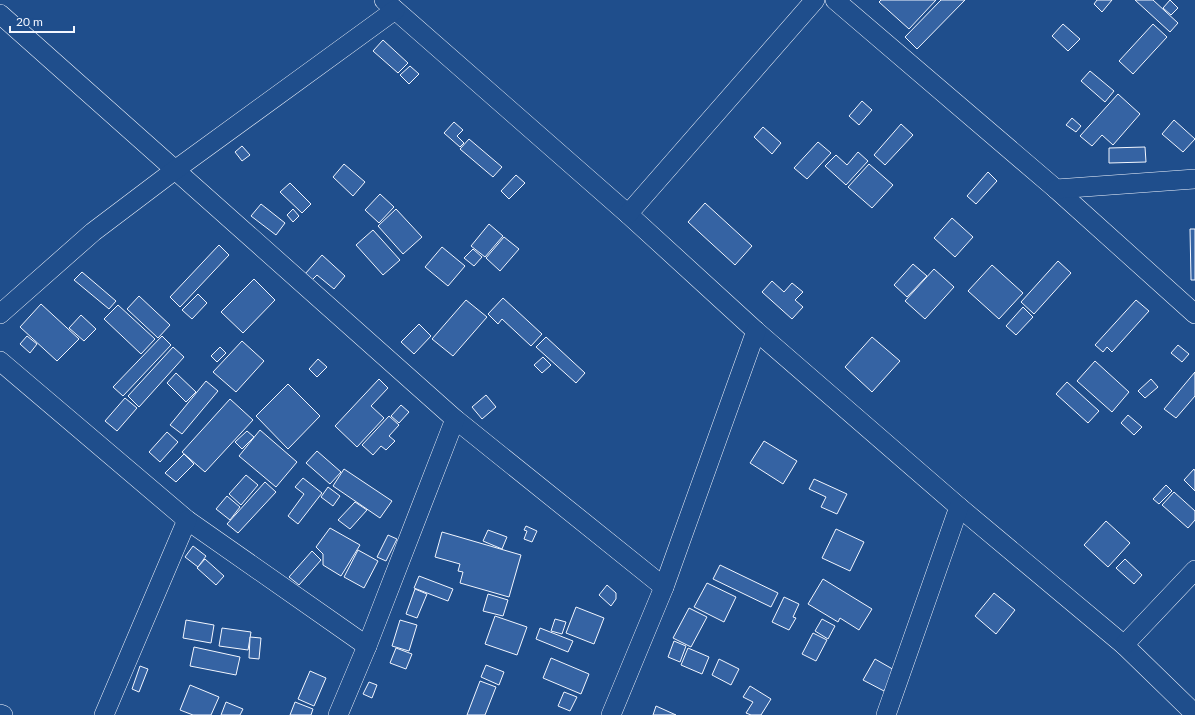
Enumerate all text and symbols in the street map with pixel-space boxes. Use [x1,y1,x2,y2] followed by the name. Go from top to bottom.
[10,8,74,34] scale bar
[16,14,43,29] text: 20 m

